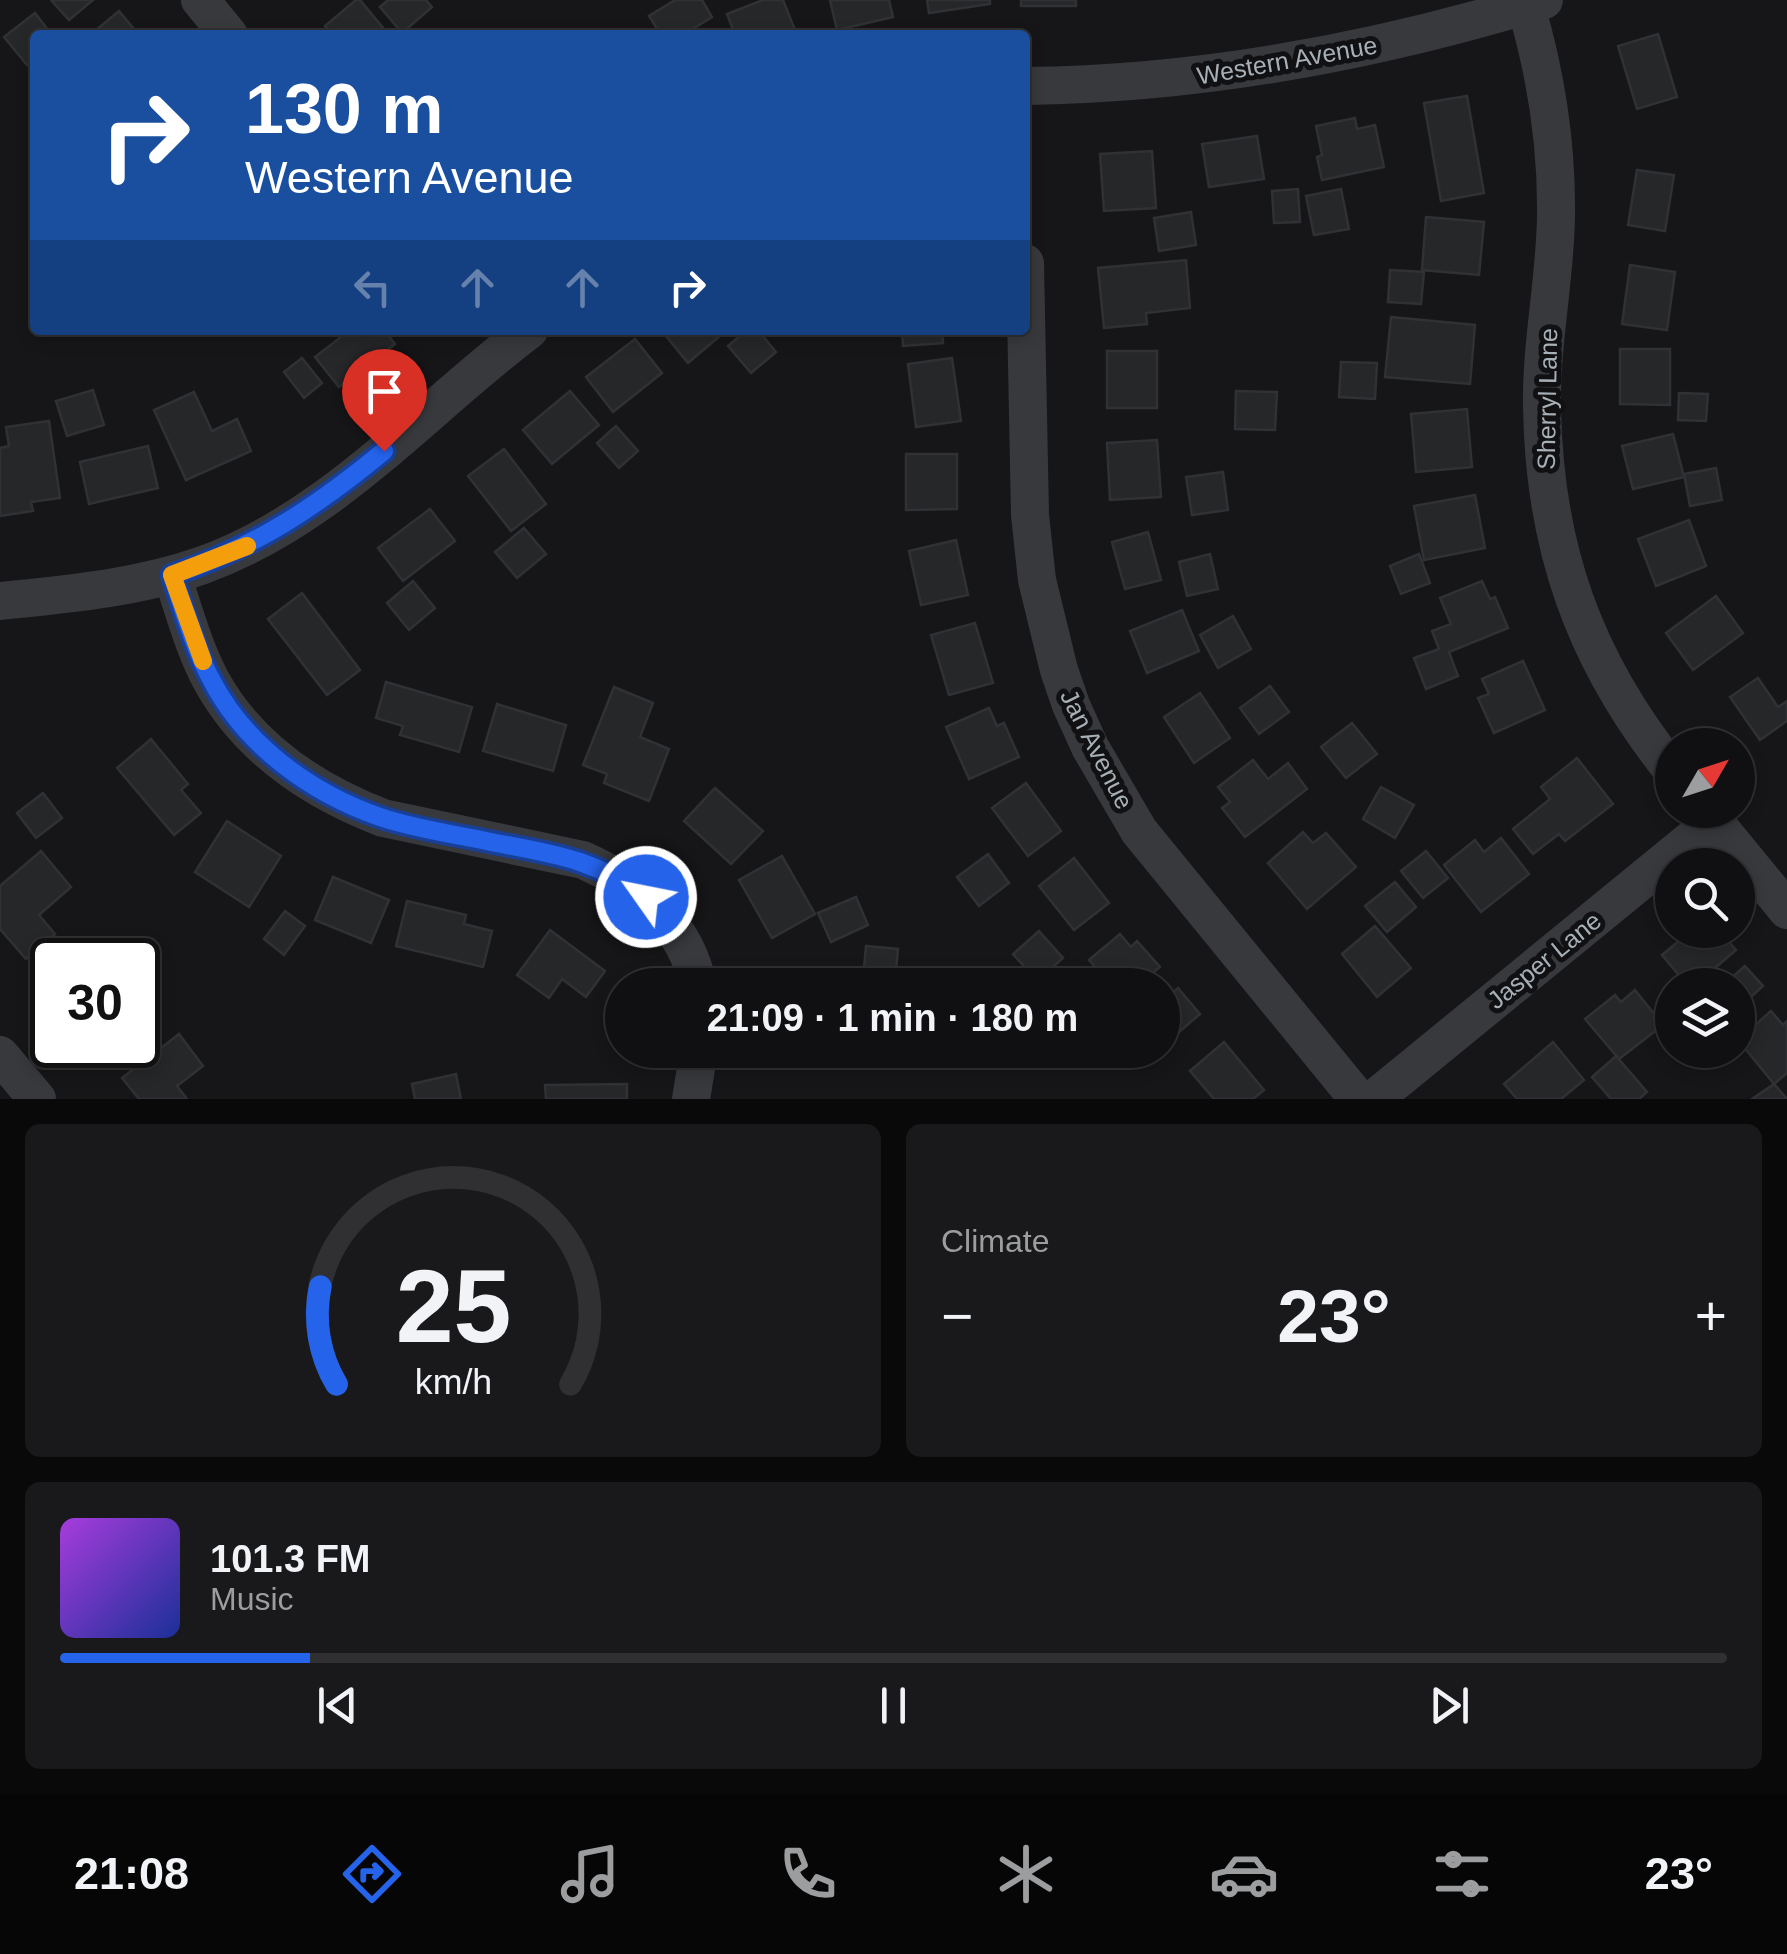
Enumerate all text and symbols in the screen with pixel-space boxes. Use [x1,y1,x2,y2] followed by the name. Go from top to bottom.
[1195,30,1379,90] street label: Western Avenue
[80,70,210,200] icon: right
[245,70,443,148] text: 130 m
[245,152,574,203] text: Western Avenue
[345,260,400,315] icon: left
[450,260,505,315] icon: ahead
[555,260,610,315] icon: ahead
[660,260,715,315] icon: right
[1532,328,1562,470] street label: Sherryl Lane
[342,349,427,452] pin
[357,364,412,419] icon: arrive
[1055,685,1139,813] street label: Jan Avenue
[1655,728,1755,828] north arrow
[1655,728,1755,1068] map controls
[594,845,698,949] position arrow
[1655,848,1755,948] button: search
[1482,906,1606,1014] street label: Jasper Lane
[30,938,160,1068] speed limit sign: 30
[1655,968,1755,1068] button: layers
[707,997,1078,1039] text: 21:09 · 1 min · 180 m
[941,1223,1049,1259] text: Climate
[395,1248,511,1364] text: 25
[1277,1274,1391,1358] text: 23°
[941,1285,973,1347] text: −
[1695,1285,1727,1347] text: +
[414,1362,492,1402] text: km/h
[210,1538,371,1580] text: 101.3 FM
[210,1581,294,1617] text: Music
[310,1678,365,1733] icon: previous
[866,1678,921,1733] icon: pause
[1422,1678,1477,1733] icon: next
[337,1839,407,1909] icon: directions
[555,1839,625,1909] icon: music
[773,1839,843,1909] icon: phone
[991,1839,1061,1909] icon: climate
[1209,1839,1279,1909] icon: car
[1427,1839,1497,1909] icon: filters
[74,1848,189,1899] text: 21:08
[1645,1848,1713,1899] text: 23°

